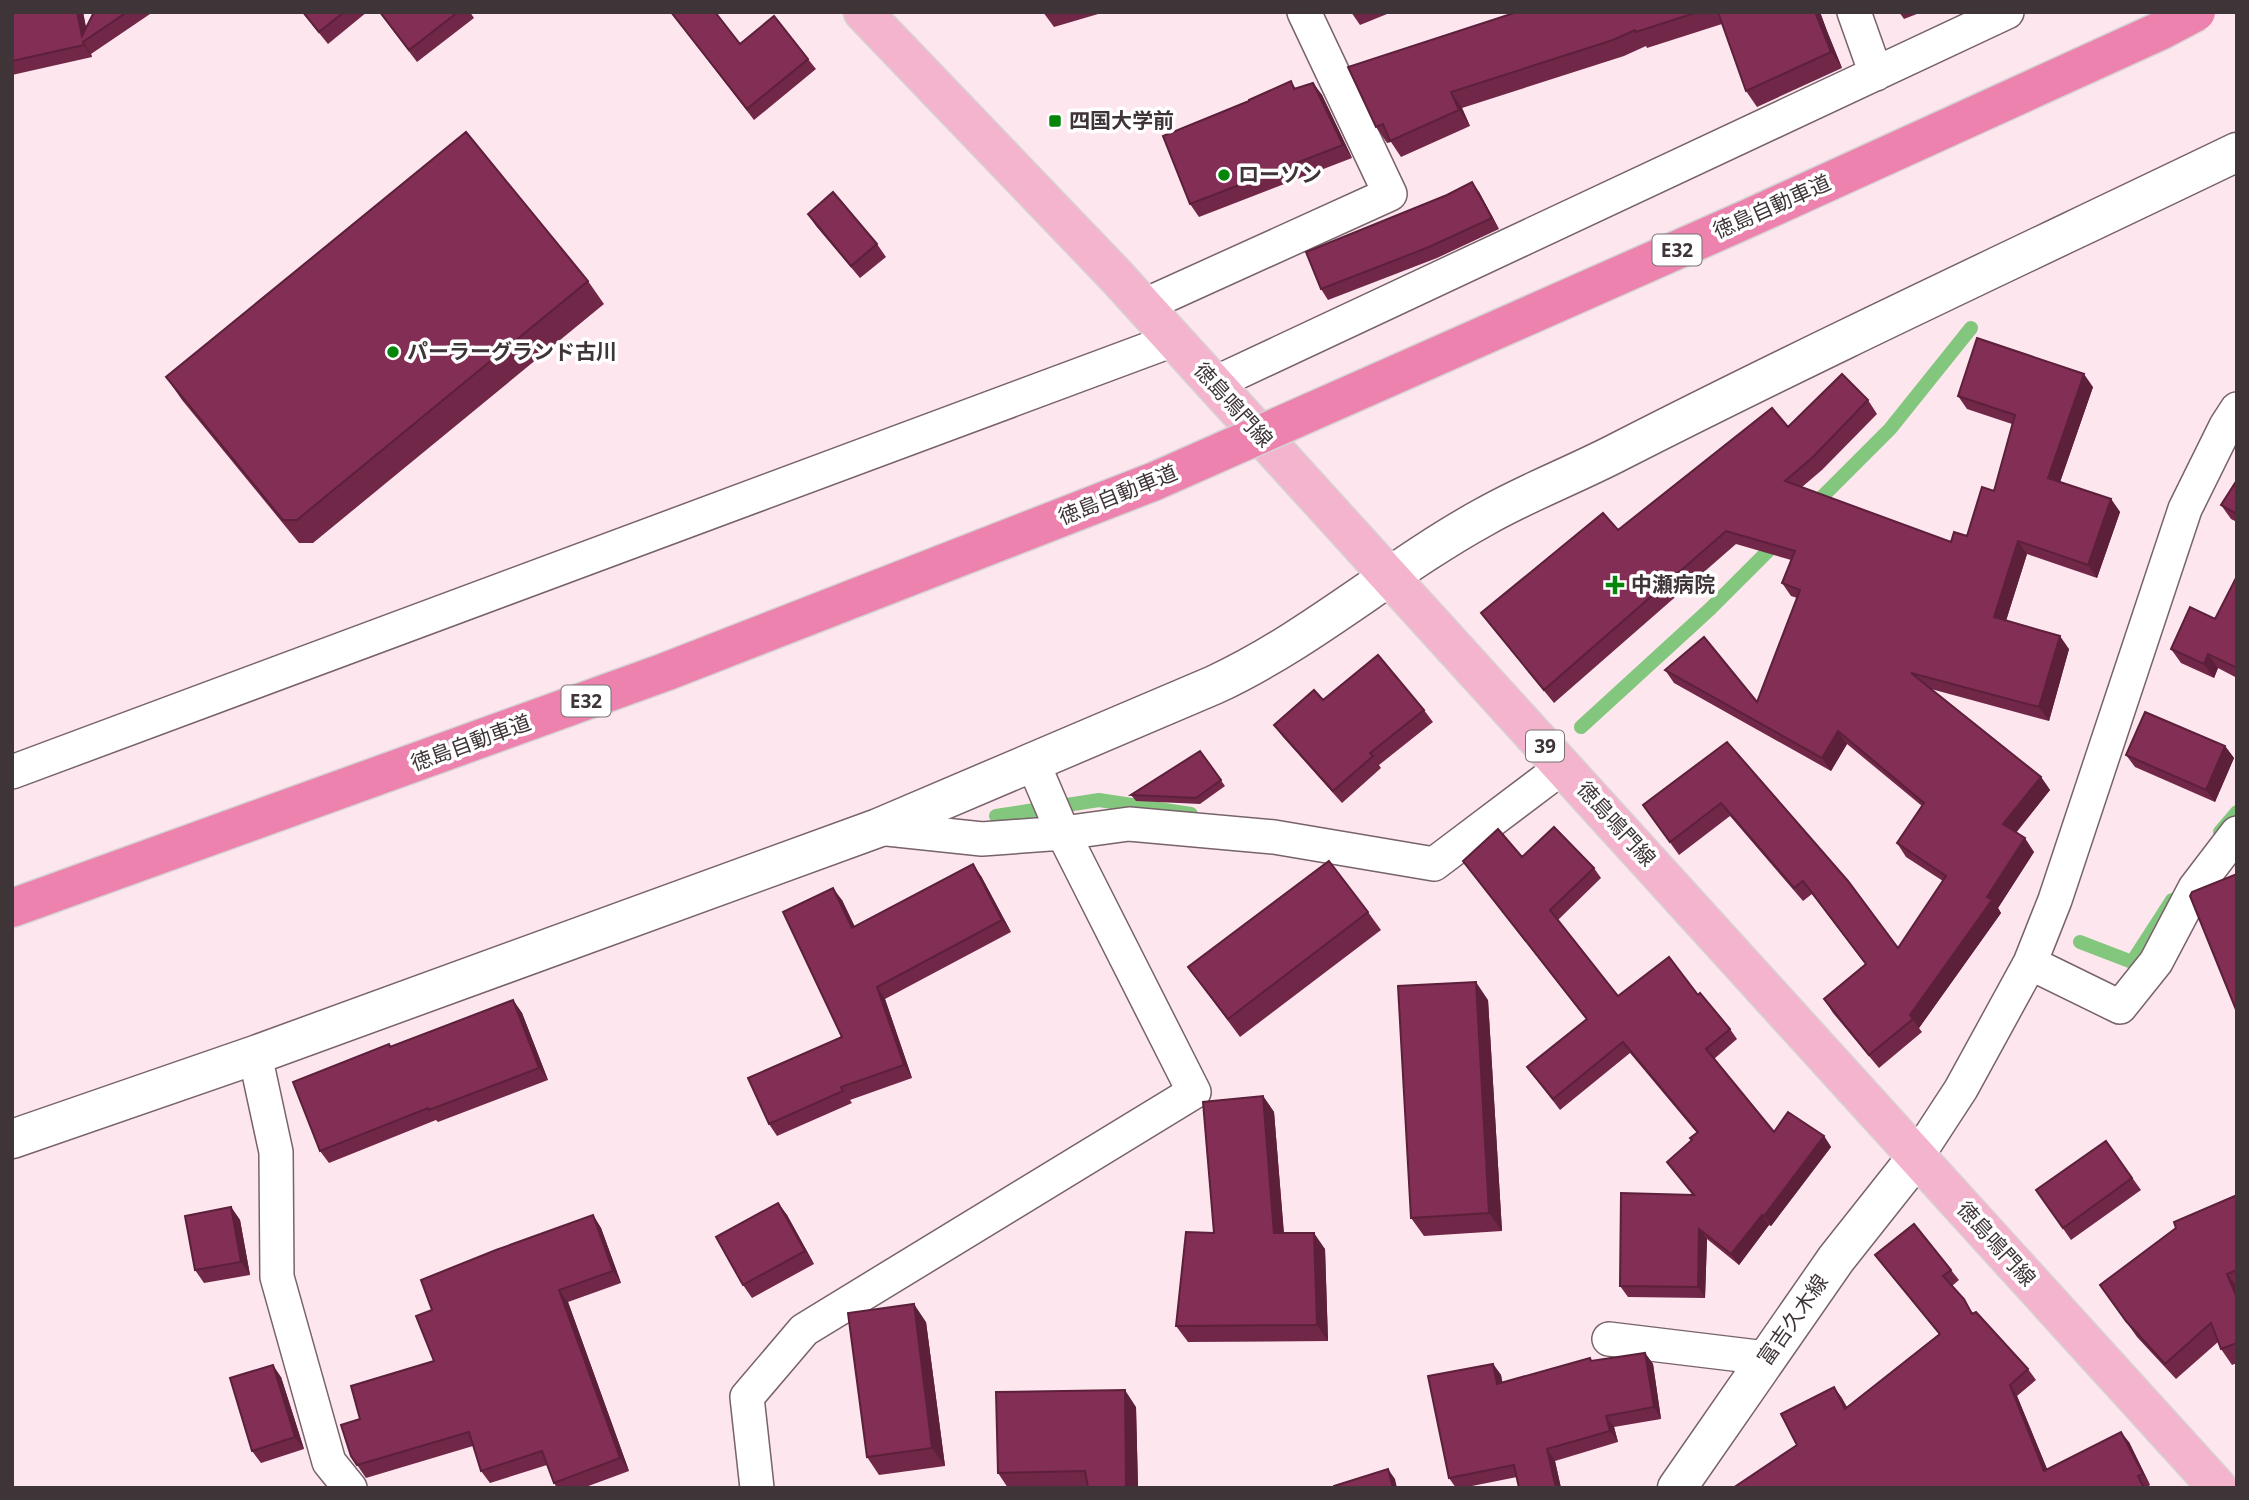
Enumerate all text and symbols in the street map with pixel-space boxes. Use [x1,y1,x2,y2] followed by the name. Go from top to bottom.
[1069,106,1174,134] place label: 四国大学前
[1047,113,1063,129] marker: 四国大学前
[1238,160,1322,188] place label: ローソン
[1216,167,1232,183] marker: ローソン
[1708,168,1835,245] street label: 徳島自動車道
[1652,234,1702,266] road number: E32
[407,337,617,365] place label: パーラーグランド古川
[385,344,401,360] marker: パーラーグランド古川
[1188,356,1279,453] street label: 徳島鳴門線
[1054,457,1181,531] street label: 徳島自動車道
[1631,570,1715,598] place label: 中瀬病院
[1605,575,1625,595] marker: 中瀬病院
[562,686,610,716] road number: E32
[407,707,535,777] street label: 徳島自動車道
[1526,730,1564,762] road number: 39
[1571,775,1662,872] street label: 徳島鳴門線
[1951,1195,2042,1292] street label: 徳島鳴門線
[1751,1268,1834,1370] street label: 富吉久木線

